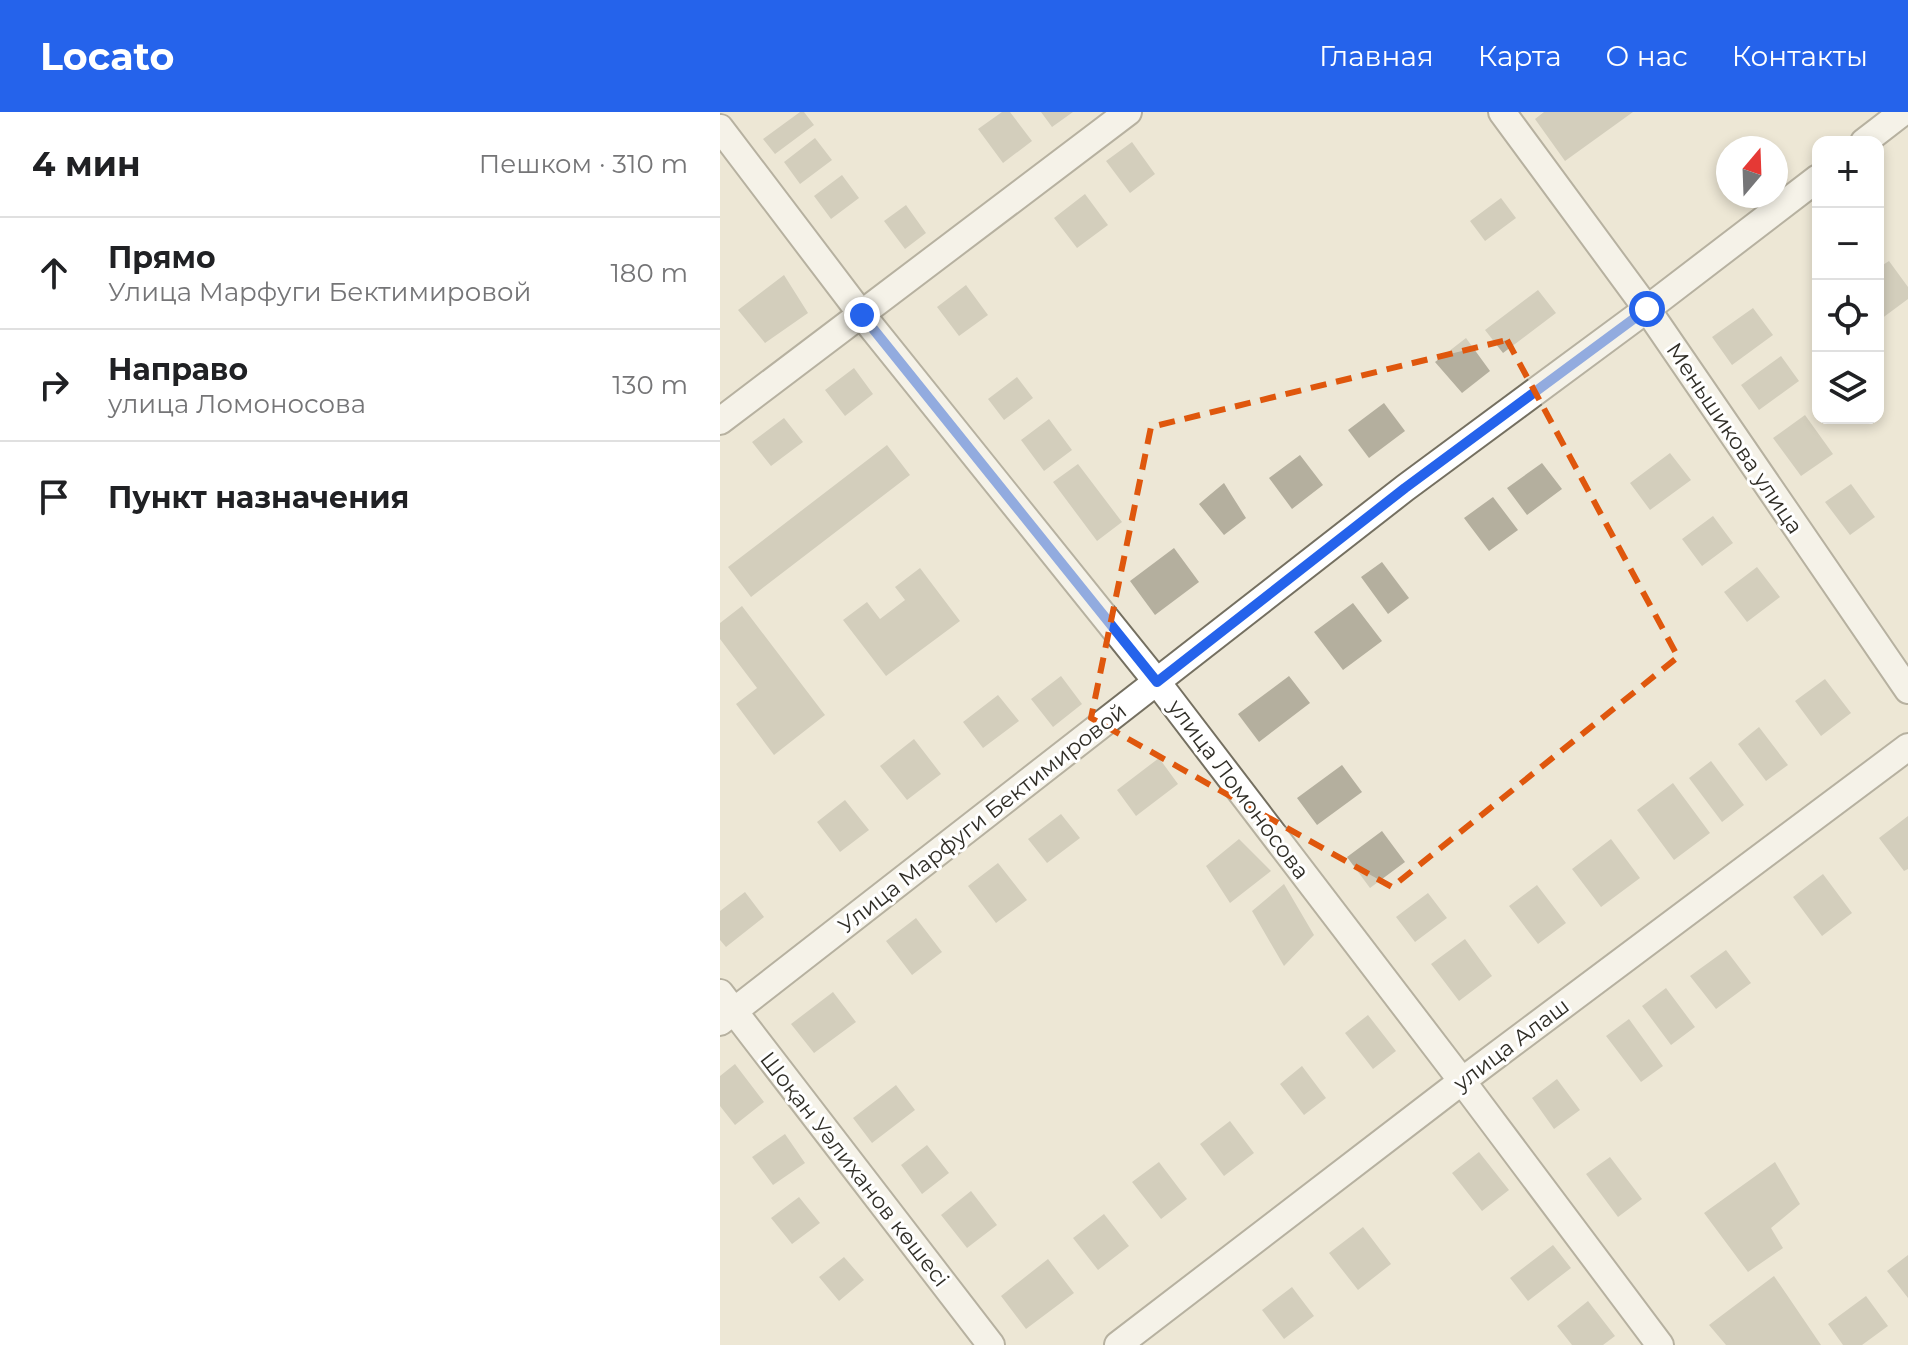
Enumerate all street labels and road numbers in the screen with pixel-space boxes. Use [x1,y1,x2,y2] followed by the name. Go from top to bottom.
[1661,338,1809,539] street label: Меньшикова улица
[1162,693,1315,885] street label: улица Ломоносова
[833,697,1132,939] street label: Улица Марфуги Бектимировой
[1447,992,1575,1097] street label: улица Алаш
[754,1046,955,1292] street label: Шоқан Уәлиханов көшесі

